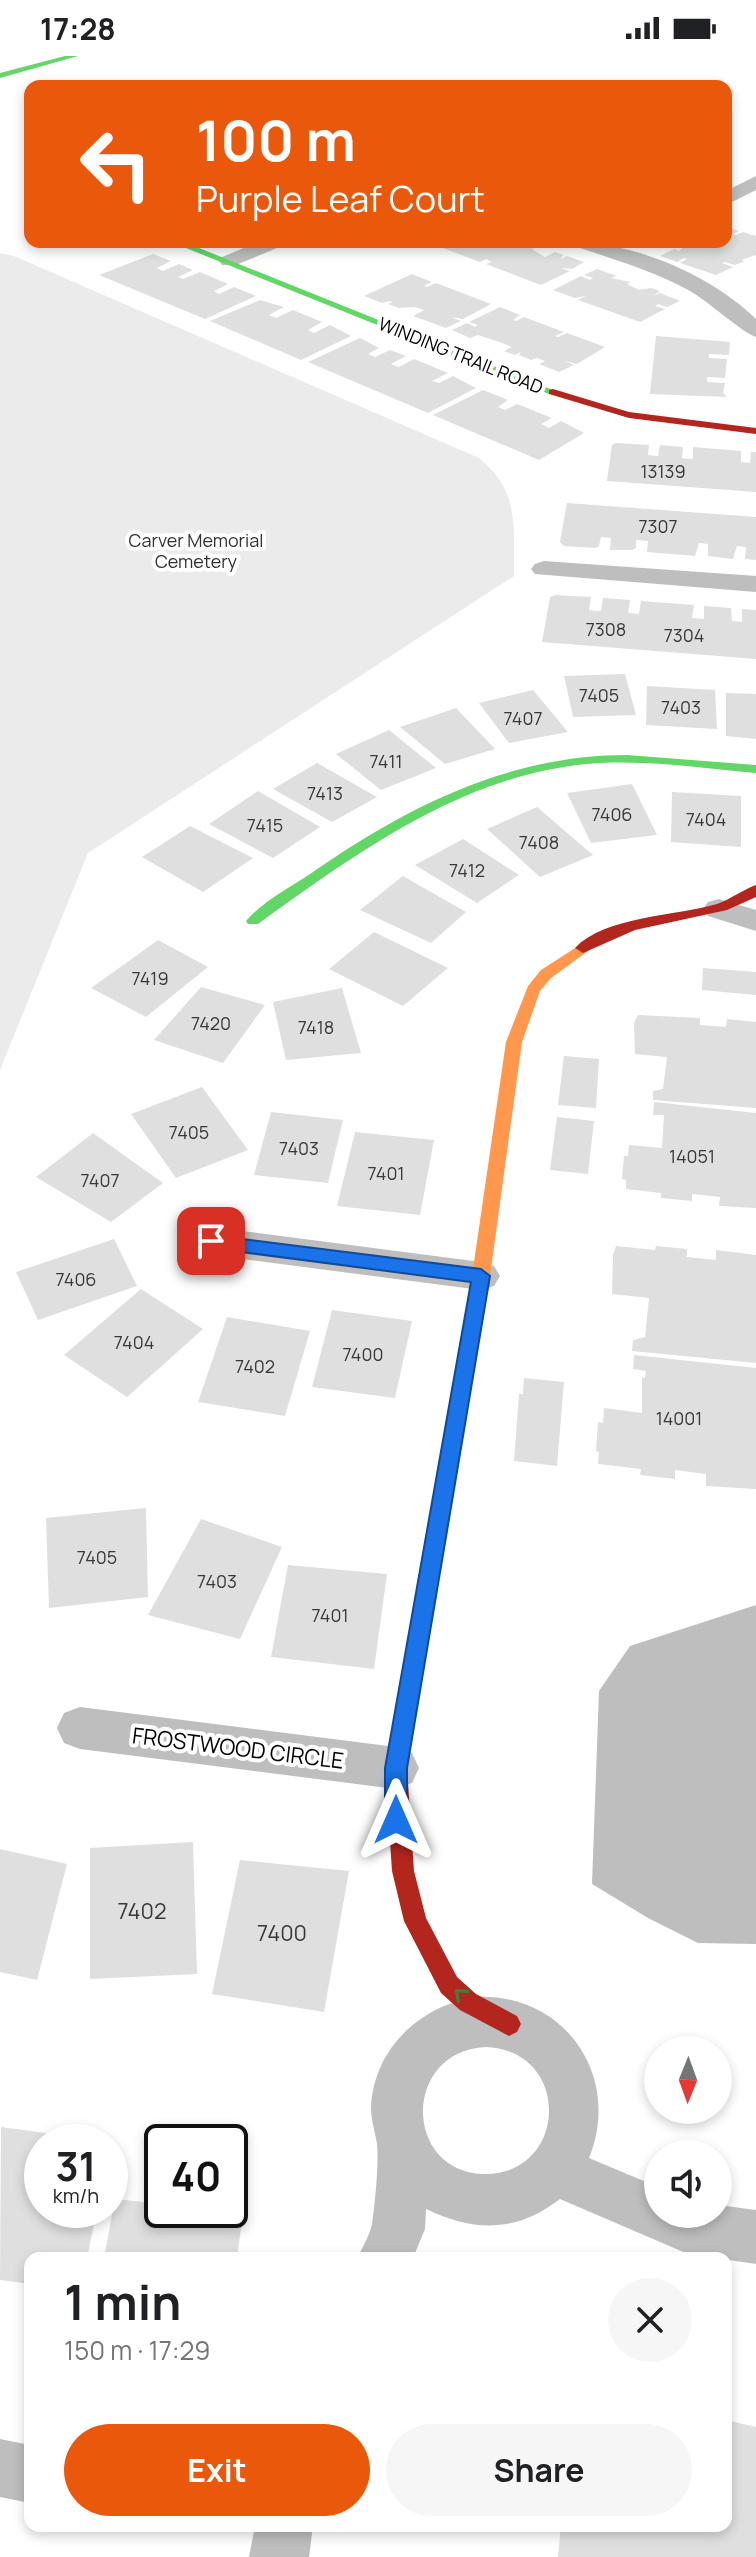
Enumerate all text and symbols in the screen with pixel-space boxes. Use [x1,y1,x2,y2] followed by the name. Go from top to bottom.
[40,8,116,49] text: 17:28
[196,101,356,178] text: 100 m
[64,112,168,216] icon: left
[196,174,485,223] text: Purple Leaf Court
[375,311,547,399] street label: WINDING TRAIL ROAD
[640,459,686,483] house number: 13139
[638,514,678,538] house number: 7307
[129,528,263,573] park label: Carver Memorial Cemetery
[586,617,626,641] house number: 7308
[664,623,704,647] house number: 7304
[579,683,619,707] house number: 7405
[661,695,701,719] house number: 7403
[504,706,542,730] house number: 7407
[370,749,402,773] house number: 7411
[307,781,343,805] house number: 7413
[591,802,633,826] house number: 7406
[686,807,726,831] house number: 7404
[247,813,283,837] house number: 7415
[519,830,559,854] house number: 7408
[449,858,485,882] house number: 7412
[131,966,169,990] house number: 7419
[191,1011,231,1035] house number: 7420
[298,1015,334,1039] house number: 7418
[169,1120,209,1144] house number: 7405
[279,1136,319,1160] house number: 7403
[669,1144,715,1168] house number: 14051
[368,1161,404,1185] house number: 7401
[81,1168,119,1192] house number: 7407
[177,1207,245,1275] pin
[189,1219,233,1263] icon: arrive
[55,1267,97,1291] house number: 7406
[114,1330,154,1354] house number: 7404
[343,1342,383,1366] house number: 7400
[235,1354,275,1378] house number: 7402
[656,1406,702,1430] house number: 14001
[77,1545,117,1569] house number: 7405
[197,1569,237,1593] house number: 7403
[312,1603,348,1627] house number: 7401
[131,1720,345,1776] street label: FROSTWOOD CIRCLE
[354,1778,438,1862] position arrow
[117,1896,167,1926] house number: 7402
[257,1918,307,1948] house number: 7400
[455,1990,470,2004] one-way arrow
[644,2036,732,2124] north arrow
[644,2036,732,2228] map controls
[144,2124,248,2228] speed limit sign: 40
[56,2138,96,2193] text: 31
[644,2140,732,2228] button: sound
[53,2182,99,2209] text: km/h
[64,2269,181,2334] text: 1 min
[608,2278,692,2362] button: close
[64,2332,210,2368] text: 150 m · 17:29
[64,2424,370,2516] button: Exit
[386,2424,692,2516] button: Share

